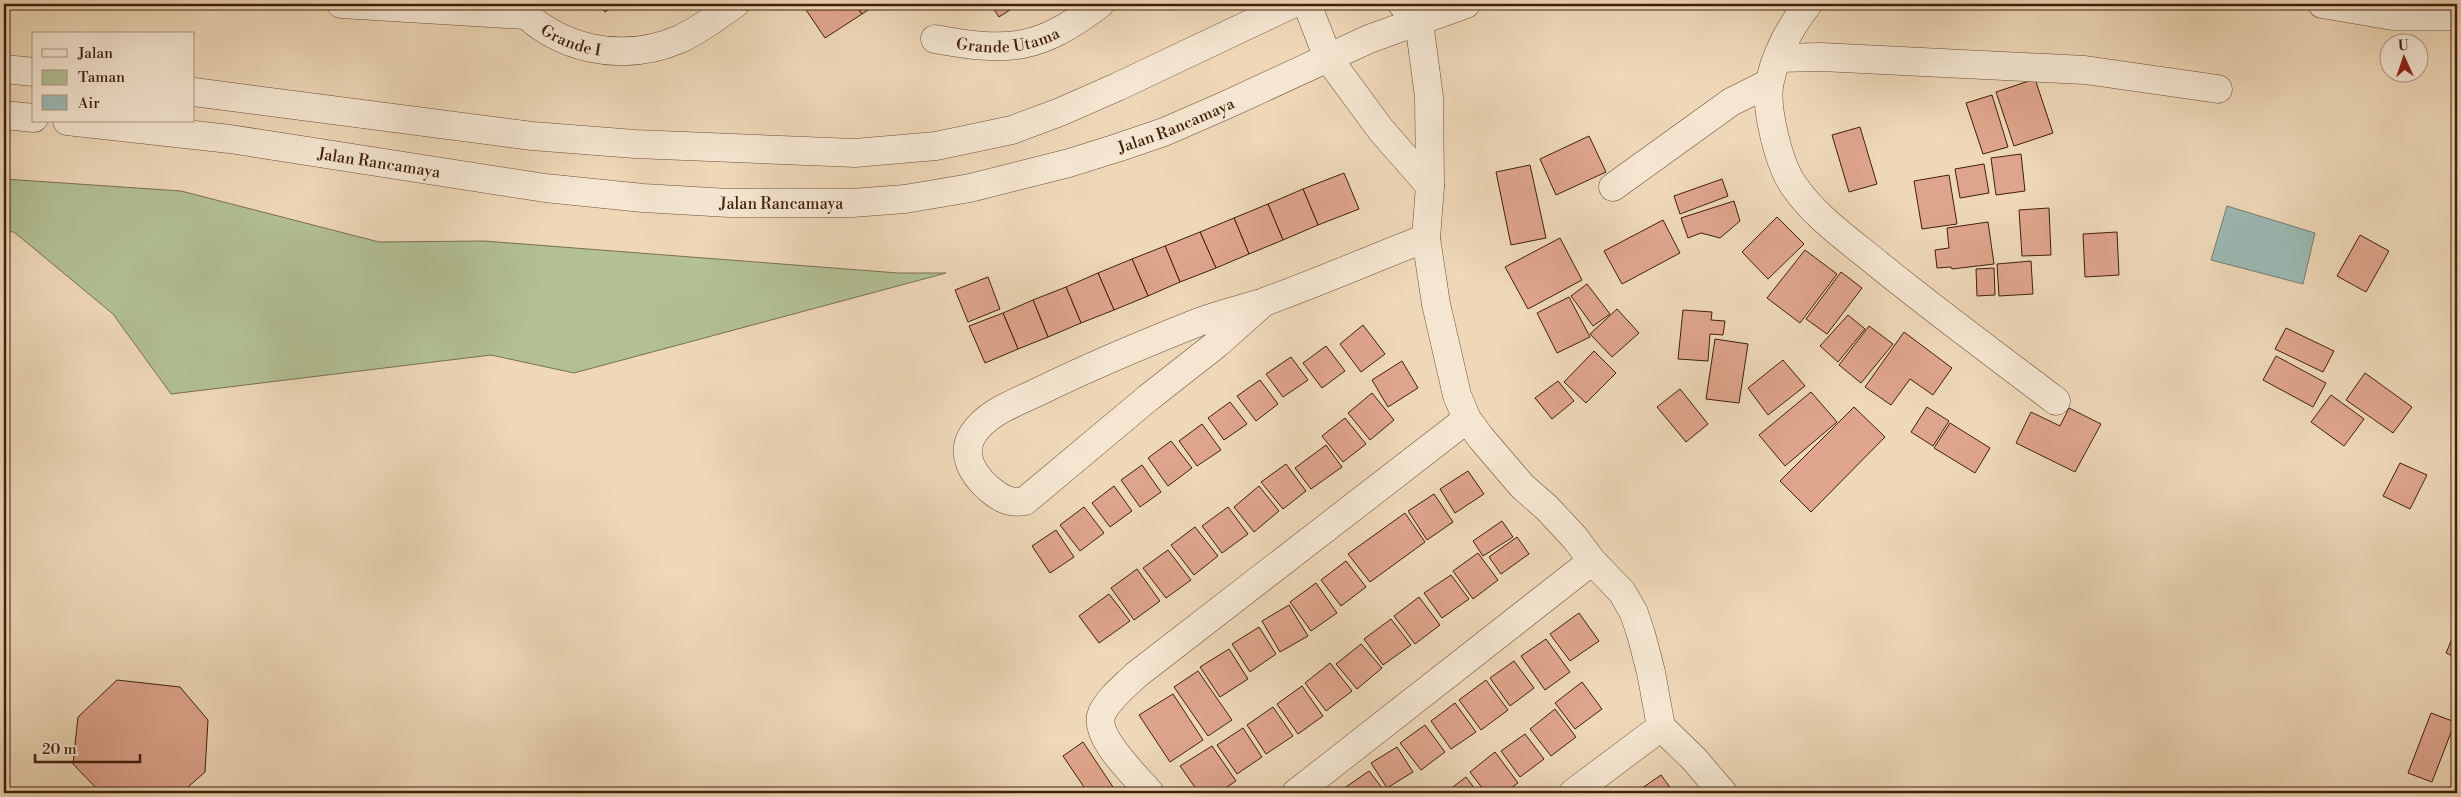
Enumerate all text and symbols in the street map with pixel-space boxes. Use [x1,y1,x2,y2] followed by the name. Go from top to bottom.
[537,20,603,61] street label: Grande I
[955,23,1064,57] street label: Grande Utama
[32,32,195,122] legend
[2378,32,2428,82] north arrow
[2397,37,2409,55] text: U
[77,44,113,63] text: Jalan
[78,68,125,87] text: Taman
[1114,93,1238,158] street label: Jalan Rancamaya
[77,94,100,113] text: Air
[315,144,443,183] street label: Jalan Rancamaya
[718,193,844,214] street label: Jalan Rancamaya
[35,732,140,764] scale bar
[42,740,77,759] text: 20 m

